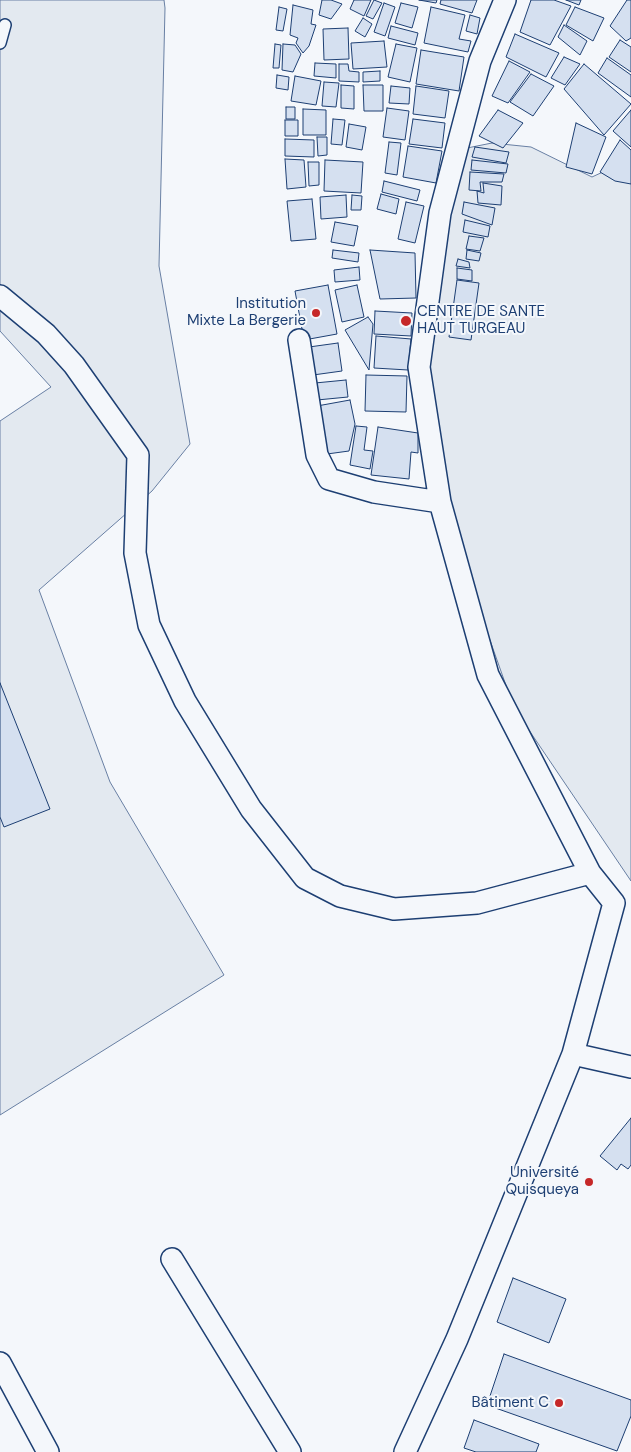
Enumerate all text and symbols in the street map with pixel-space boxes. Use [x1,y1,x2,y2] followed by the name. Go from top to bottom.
[187,295,306,330] place label: Institution Mixte La Bergerie
[417,303,545,338] place label: CENTRE DE SANTE HAUT TURGEAU
[310,307,322,319] marker: Institution Mixte La Bergerie
[399,314,413,328] marker: CENTRE DE SANTE HAUT TURGEAU
[505,1164,579,1199] place label: Université Quisqueya
[583,1176,595,1188] marker: Université Quisqueya
[471,1394,549,1412] place label: Bâtiment C
[553,1397,565,1409] marker: Bâtiment C

